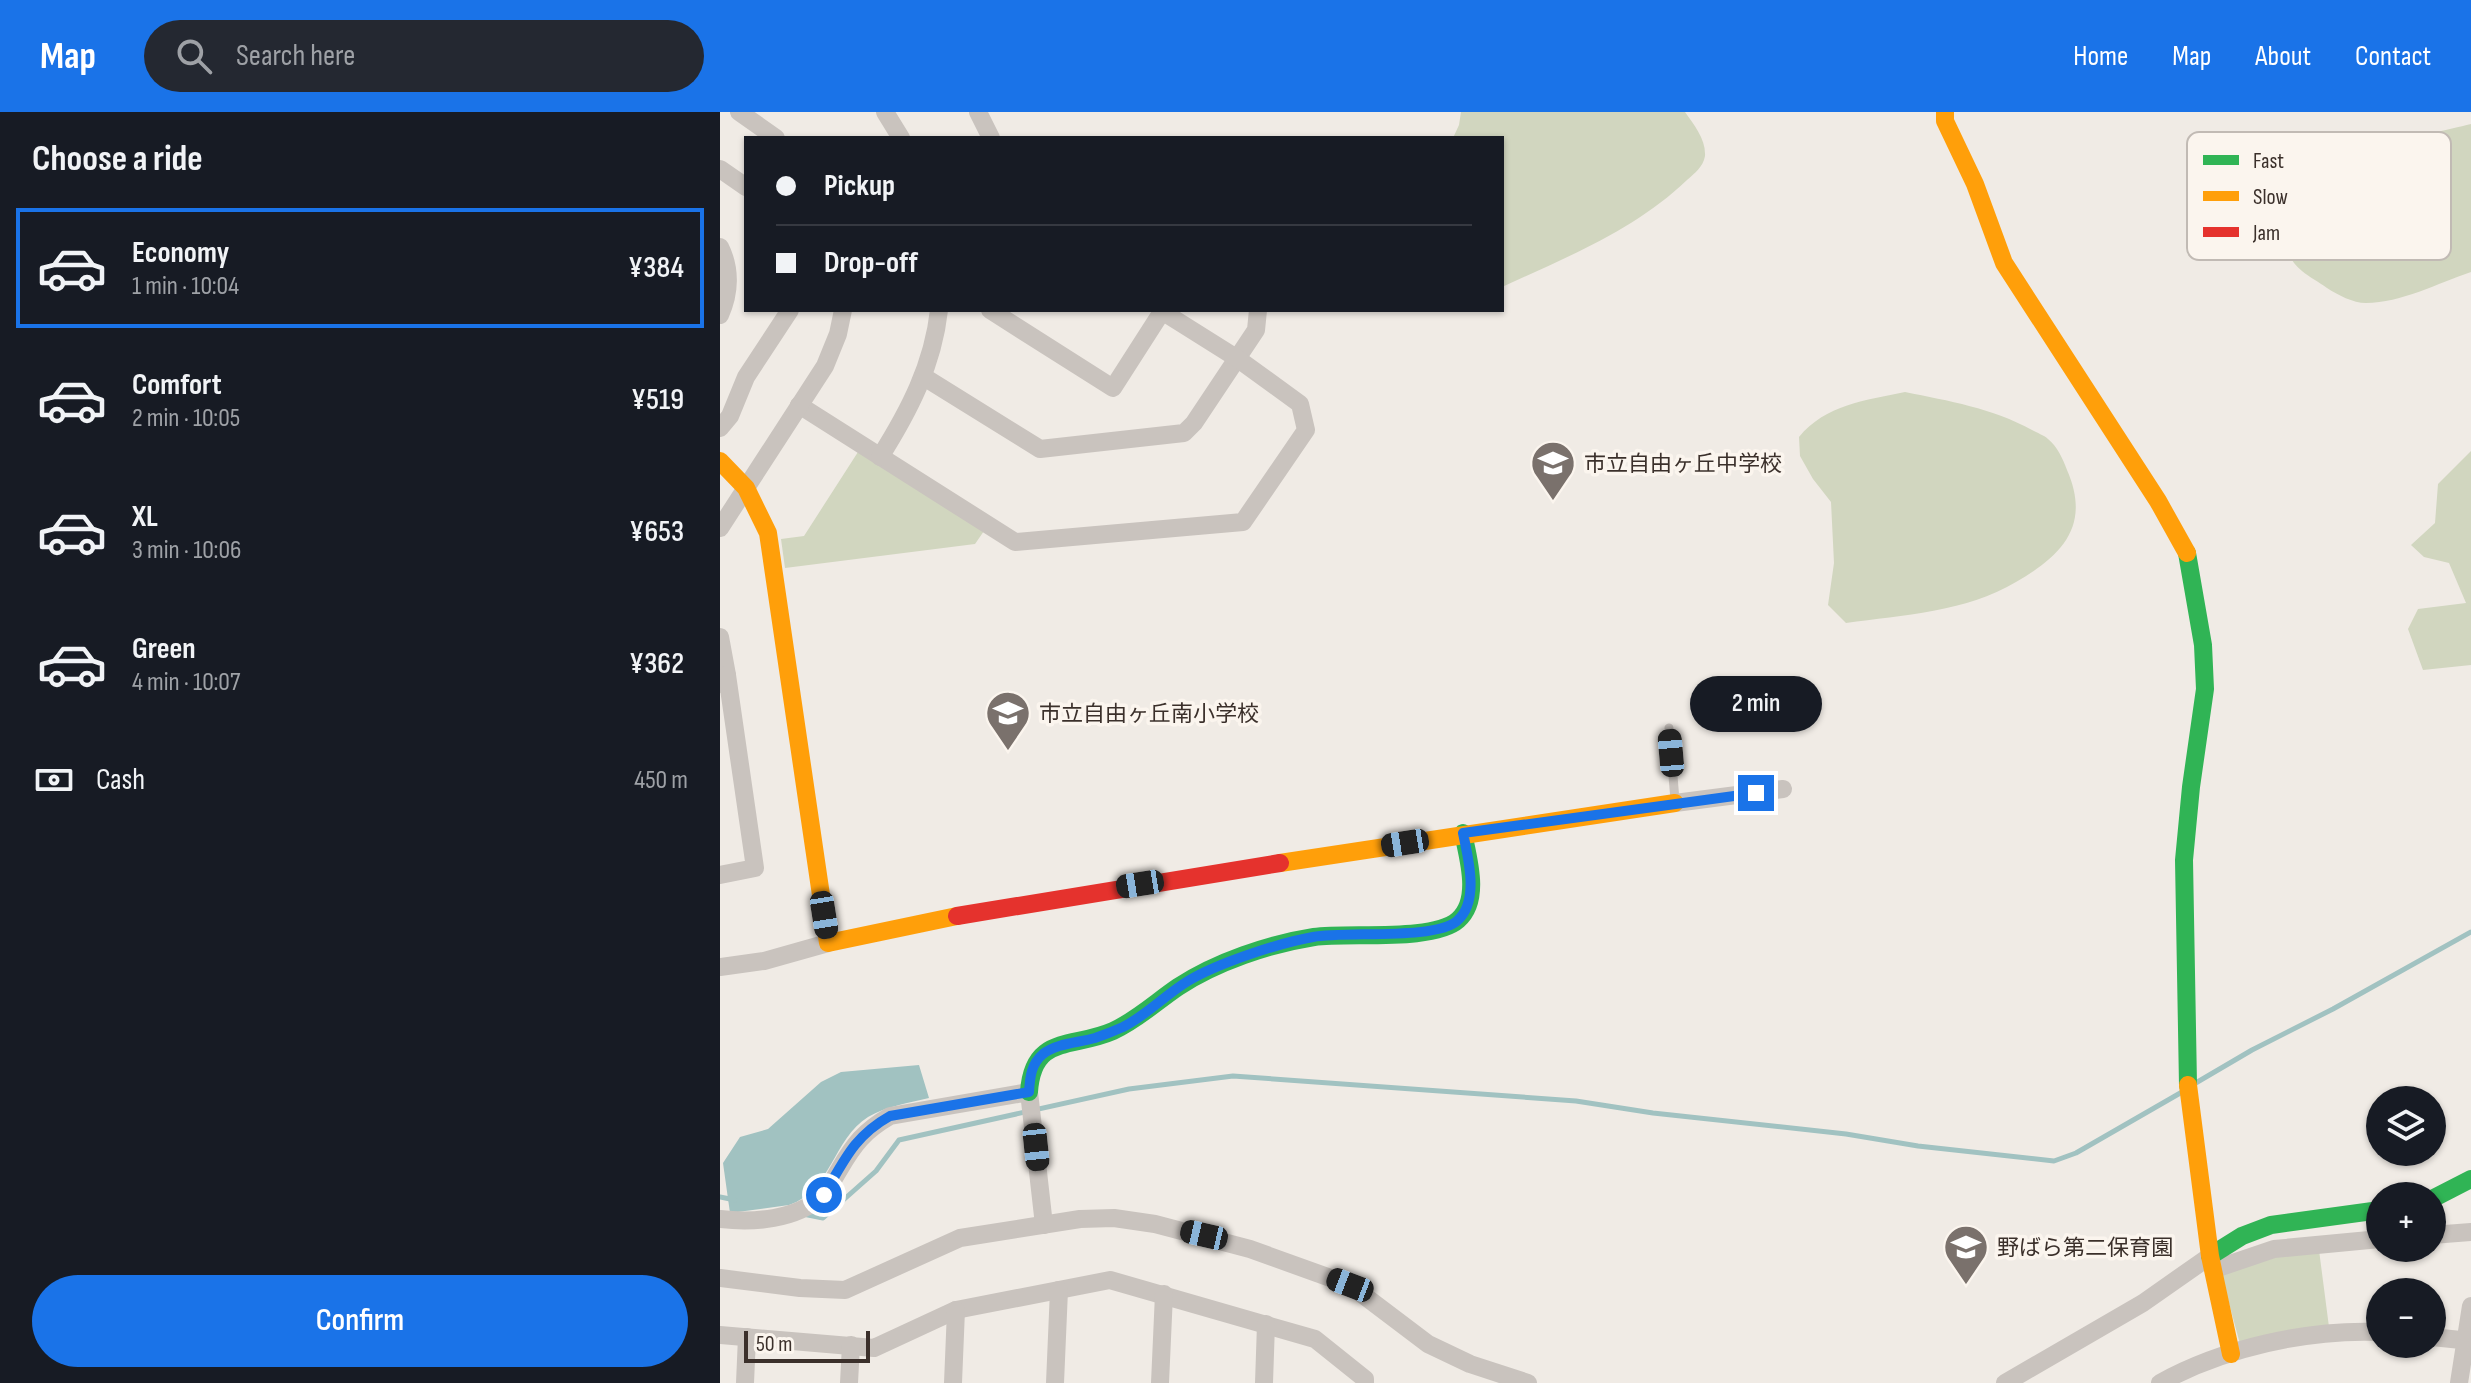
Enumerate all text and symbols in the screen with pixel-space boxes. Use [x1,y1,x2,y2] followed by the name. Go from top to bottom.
[144,20,704,92] search box
[40,34,96,79] text: Map
[172,34,216,78] icon: search
[236,38,355,74] text: Search here
[2073,40,2128,73] text: Home
[2172,40,2211,73] text: Map
[2255,40,2311,73] text: About
[2355,40,2431,73] text: Contact
[2187,132,2451,260] legend
[32,138,203,181] text: Choose a ride
[2253,148,2284,175] text: Fast
[824,168,895,204] text: Pickup
[2253,184,2288,211] text: Slow
[2252,220,2280,247] text: Jam
[36,232,108,304] icon: car
[132,235,229,271] text: Economy
[824,245,918,281] text: Drop-off
[628,250,684,286] text: ¥384
[132,271,239,302] text: 1 min · 10:04
[36,364,108,436] icon: car
[132,367,222,403] text: Comfort
[631,382,684,418] text: ¥519
[132,403,240,434] text: 2 min · 10:05
[1529,439,1577,502] school or university icon: 市立自由ヶ丘中学校
[1584,451,1782,478] place label: 市立自由ヶ丘中学校
[36,496,108,568] icon: car
[132,499,158,535] text: XL
[629,514,684,550] text: ¥653
[132,535,241,566] text: 3 min · 10:06
[36,628,108,700] icon: car
[132,631,196,667] text: Green
[629,646,684,682] text: ¥362
[132,667,240,698] text: 4 min · 10:07
[1690,677,1822,733] callout: 2 min
[1732,688,1780,719] text: 2 min
[984,689,1032,752] school or university icon: 市立自由ヶ丘南小学校
[1039,701,1259,728] place label: 市立自由ヶ丘南小学校
[1657,728,1685,778] car
[32,758,76,802] icon: cash
[96,762,145,798] text: Cash
[634,765,688,796] text: 450 m
[1738,775,1774,811] route end
[1379,827,1431,859] car
[1114,868,1166,900] car
[808,889,840,941] car
[2366,1086,2446,1358] map controls
[2366,1086,2446,1166] button: layers
[1022,1122,1050,1172] car
[806,1177,842,1213] route start
[2366,1182,2446,1262] button: +
[1178,1218,1230,1252] car
[1942,1223,1990,1286] school or university icon: 野ばら第二保育園
[1997,1235,2173,1262] place label: 野ばら第二保育園
[1323,1265,1377,1305] car
[32,1275,688,1367] button: Confirm
[2366,1278,2446,1358] button: −
[744,1327,870,1363] scale bar
[756,1331,792,1358] text: 50 m

